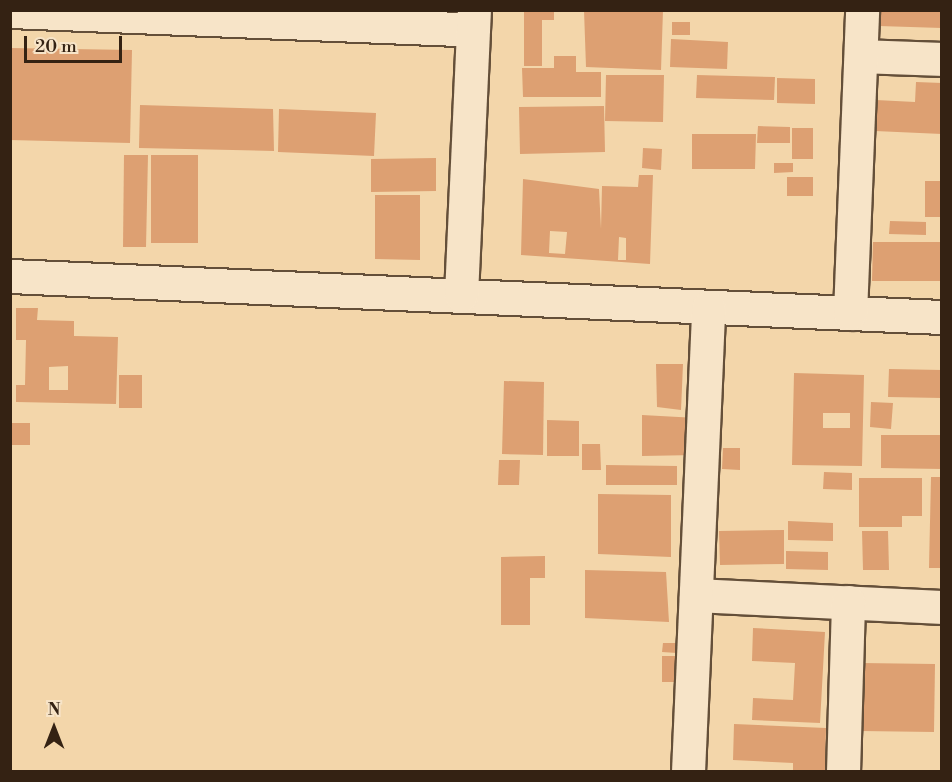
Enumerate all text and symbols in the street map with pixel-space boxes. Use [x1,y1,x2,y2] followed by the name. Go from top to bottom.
[27,24,124,62] scale bar
[35,35,77,58] text: 20 m
[24,698,84,758] north arrow
[48,700,60,720] text: N

